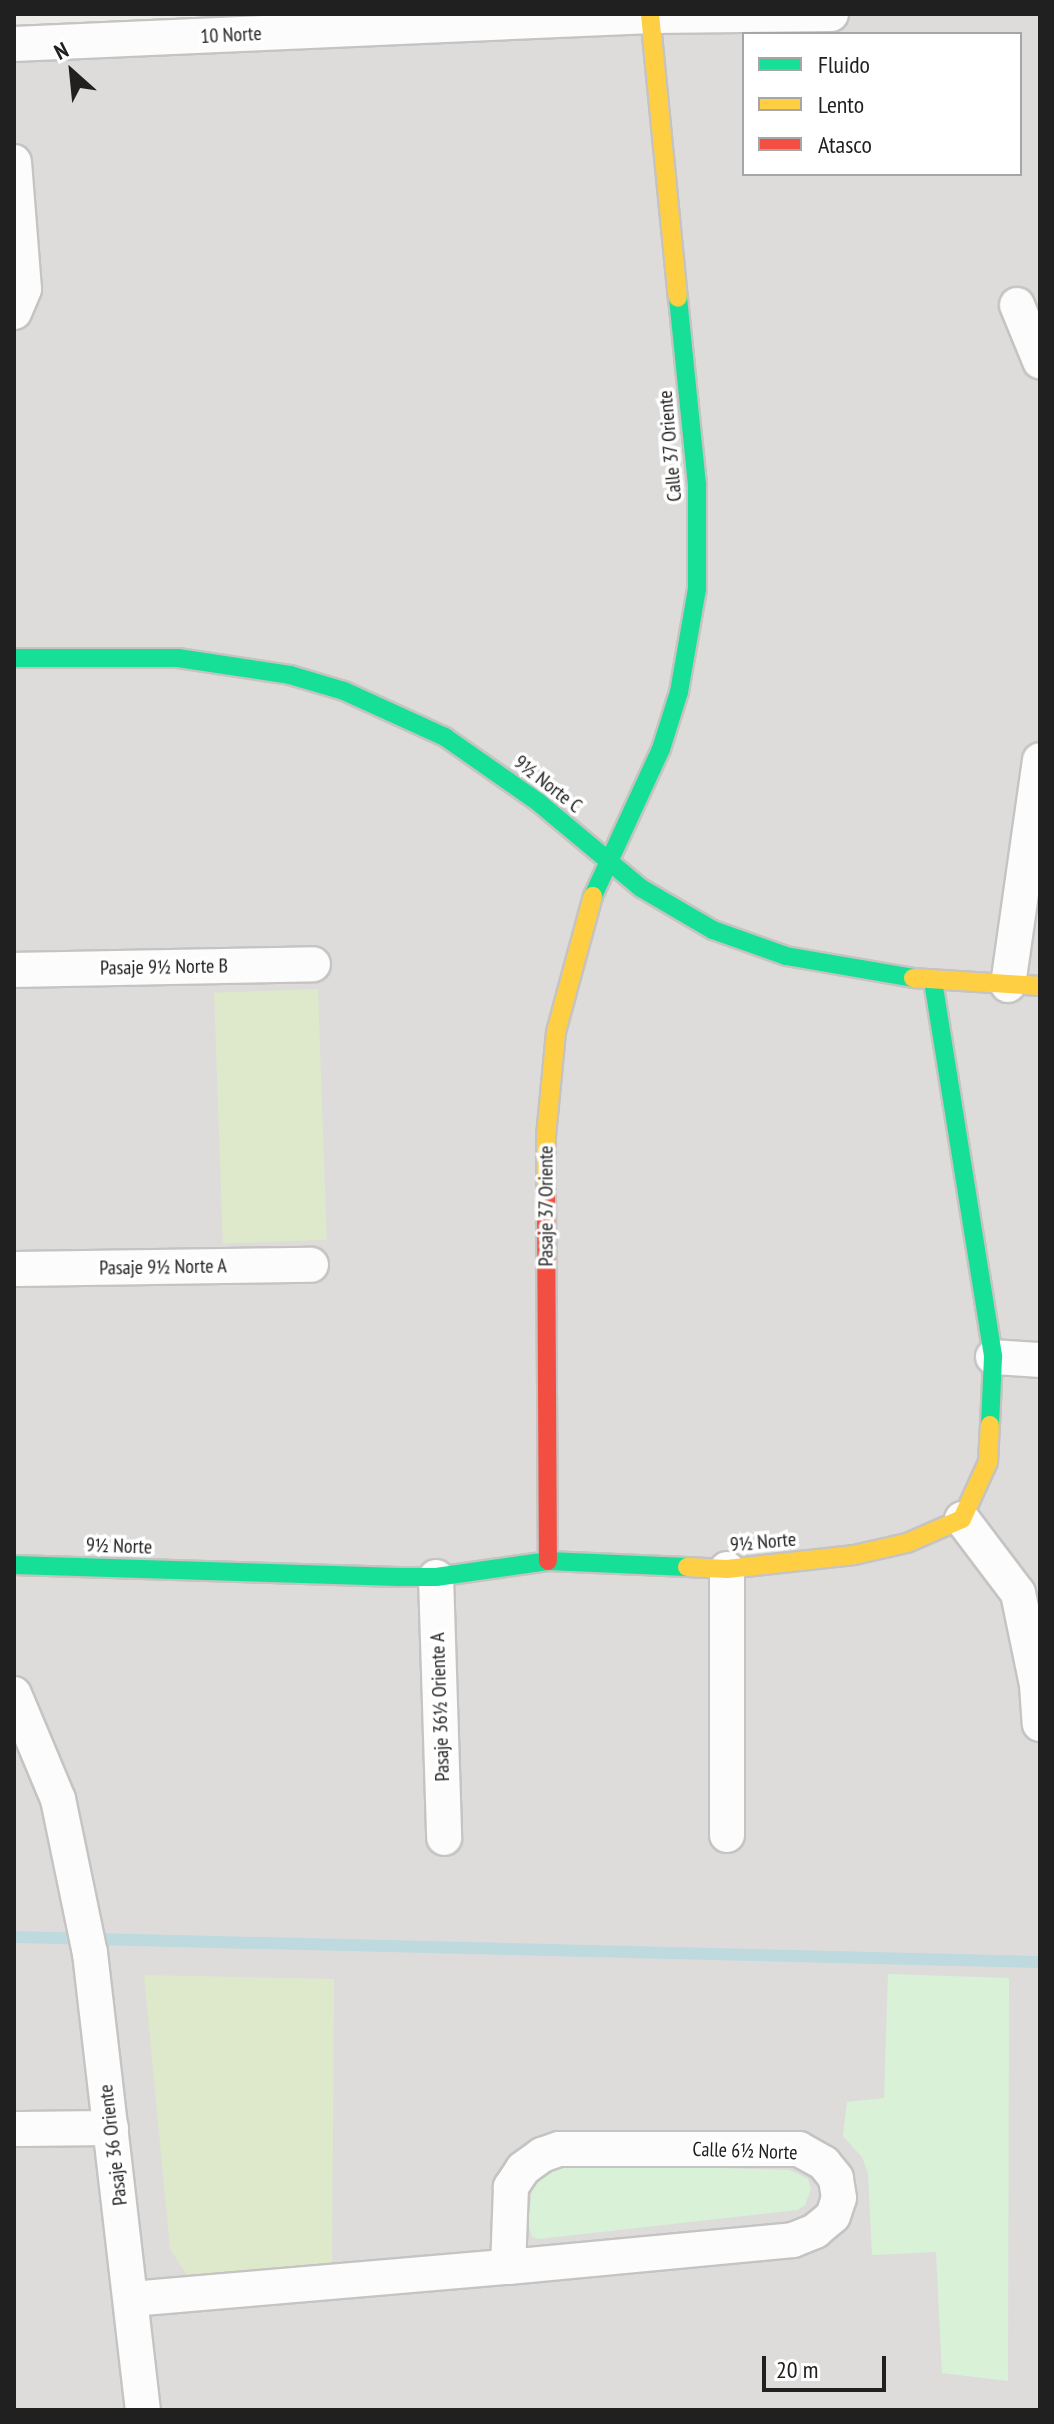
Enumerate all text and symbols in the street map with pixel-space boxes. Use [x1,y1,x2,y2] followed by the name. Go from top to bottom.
[200,21,262,49] street label: 10 Norte
[32,32,112,112] north arrow
[742,32,1022,176] legend
[49,35,73,66] text: N
[818,49,870,80] text: Fluido
[818,89,864,120] text: Lento
[818,129,872,160] text: Atasco
[653,389,687,503] street label: Calle 37 Oriente
[509,750,587,818] street label: 9½ Norte C
[100,954,228,980] street label: Pasaje 9½ Norte B
[534,1145,558,1267] street label: Pasaje 37 Oriente
[99,1254,227,1280] street label: Pasaje 9½ Norte A
[729,1527,797,1557] street label: 9½ Norte
[85,1533,153,1559] street label: 9½ Norte
[425,1632,455,1782] street label: Pasaje 36½ Oriente A
[94,2083,132,2207] street label: Pasaje 36 Oriente
[692,2137,798,2165] street label: Calle 6½ Norte
[766,2340,890,2390] scale bar
[776,2354,818,2385] text: 20 m

